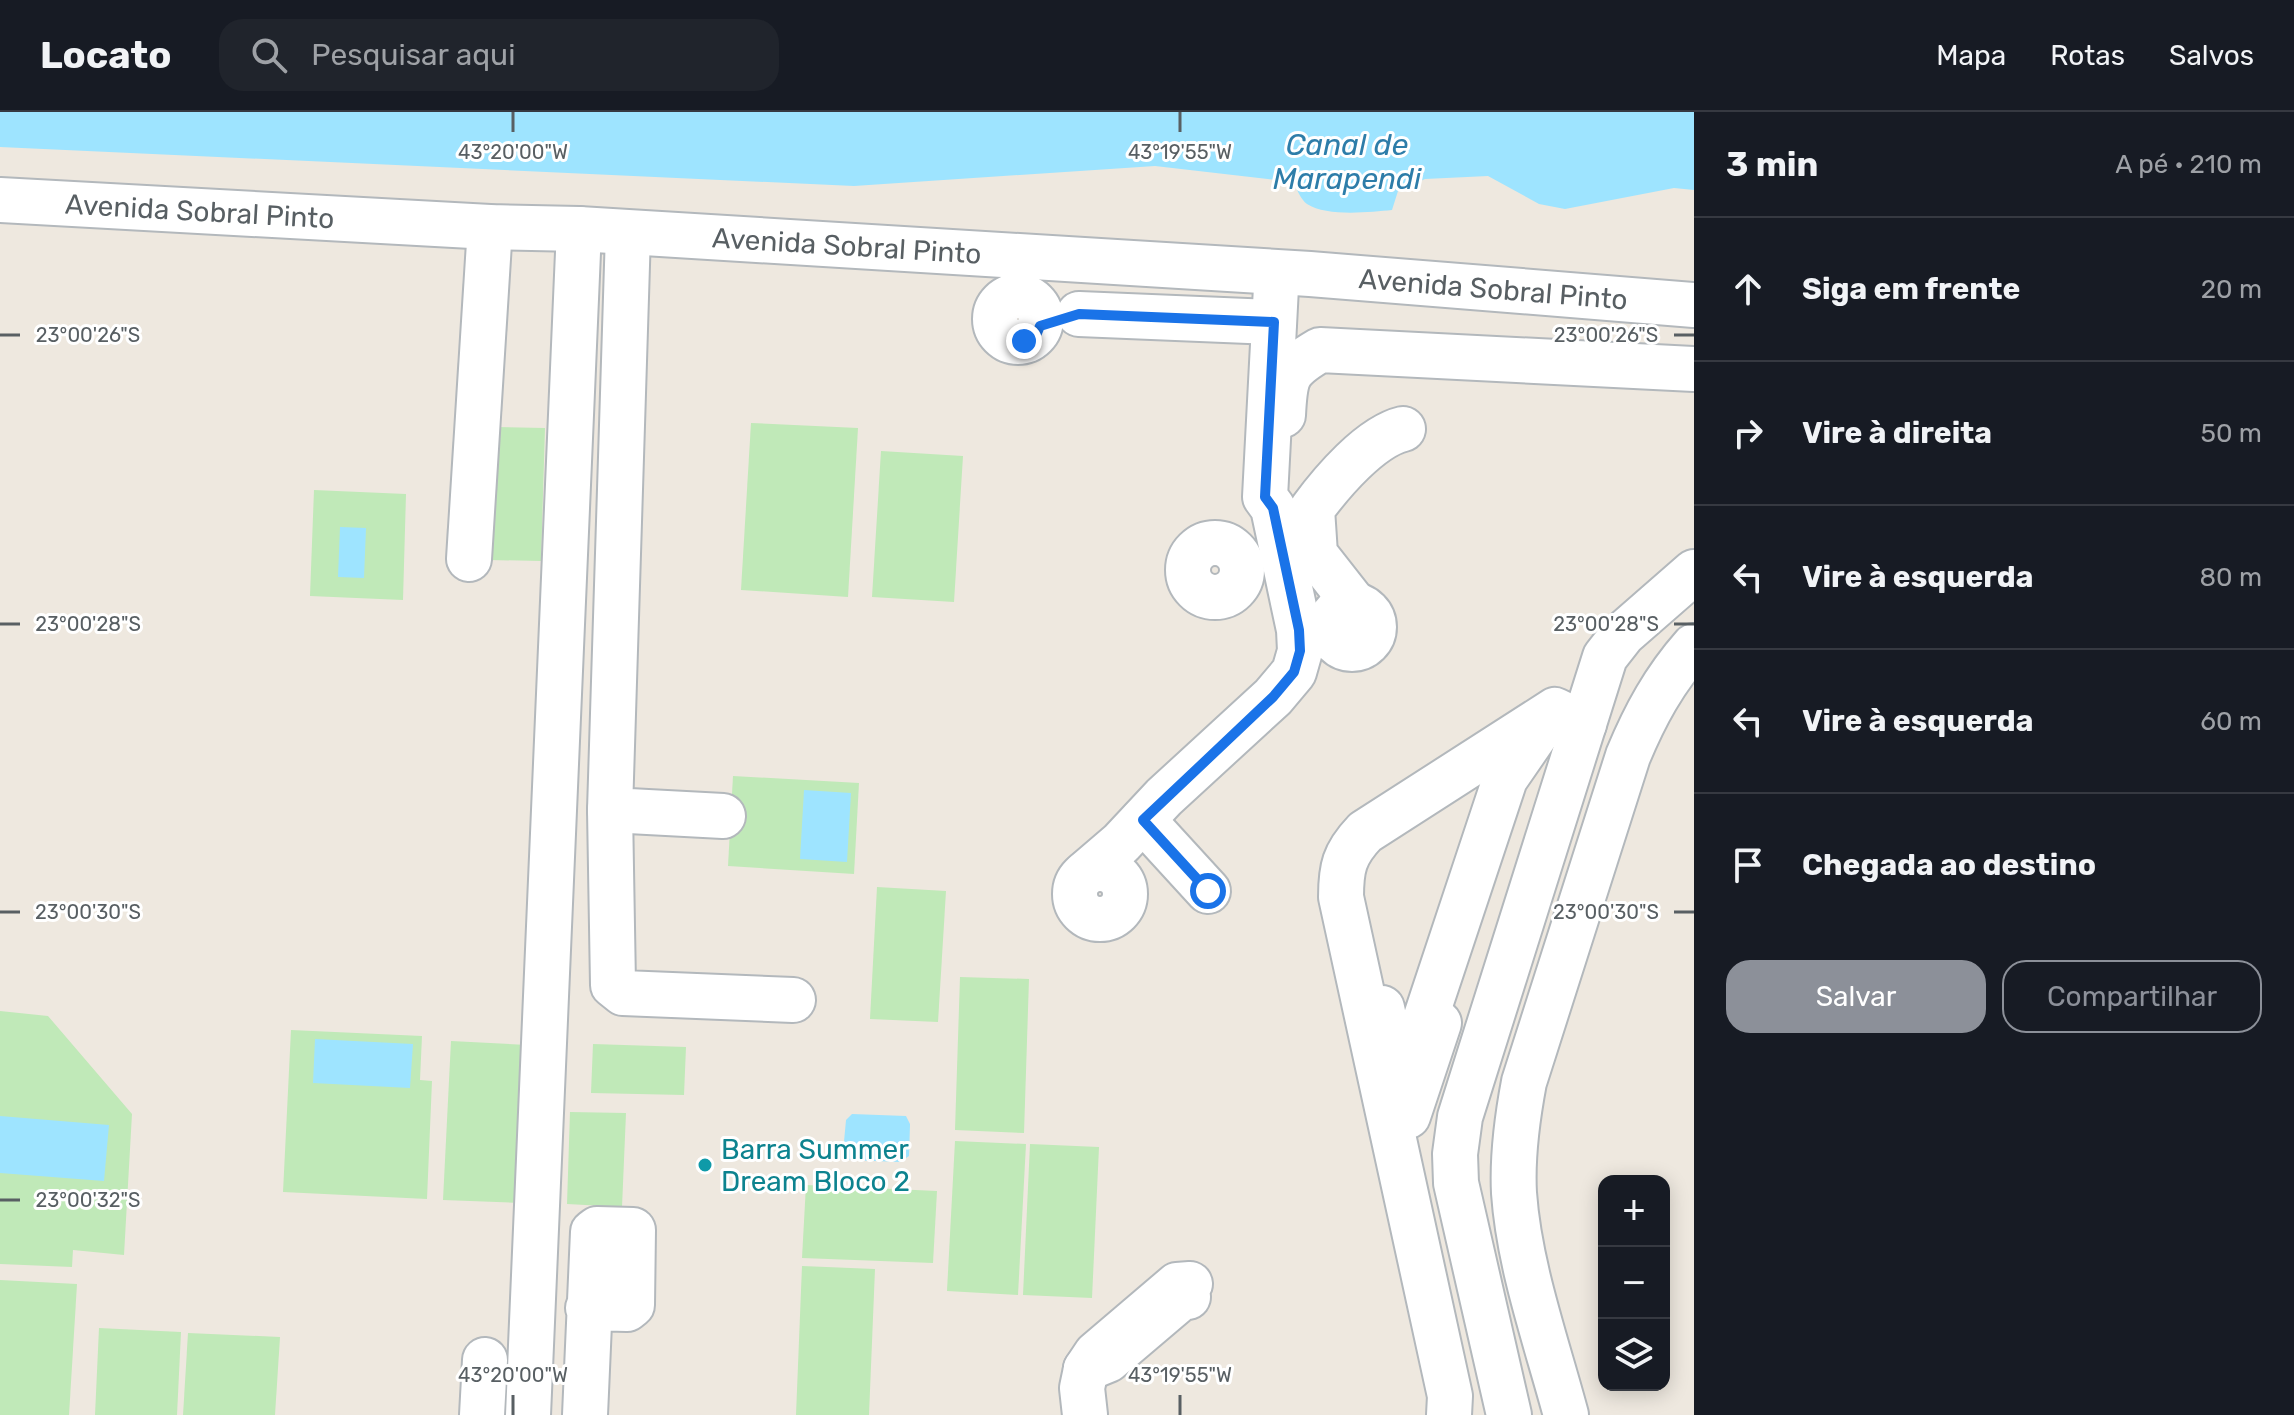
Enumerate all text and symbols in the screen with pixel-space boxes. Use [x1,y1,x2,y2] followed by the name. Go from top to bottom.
[219,19,779,91] search box
[40,32,171,78] text: Locato
[247,33,291,77] icon: search
[311,37,515,73] text: Pesquisar aqui
[1936,39,2006,72] text: Mapa
[2050,39,2125,72] text: Rotas
[2169,39,2254,72] text: Salvos
[1273,127,1422,197] water label: Canal de Marapendi
[458,140,568,164] text: 43°20'00"W
[1128,140,1232,164] text: 43°19'55"W
[1726,144,1818,185] text: 3 min
[2115,149,2262,180] text: A pé · 210 m
[64,187,335,235] street label: Avenida Sobral Pinto
[711,221,982,270] street label: Avenida Sobral Pinto
[1358,261,1629,316] street label: Avenida Sobral Pinto
[1726,267,1770,311] icon: ahead
[1802,271,2020,307] text: Siga em frente
[2201,274,2262,305] text: 20 m
[36,323,140,347] text: 23°00'26"S
[1006,323,1042,359] route end
[1554,323,1658,347] text: 23°00'26"S
[1726,411,1770,455] icon: right
[1802,415,1992,451] text: Vire à direita
[2201,418,2262,449] text: 50 m
[1726,555,1770,599] icon: left
[1802,559,2033,595] text: Vire à esquerda
[2199,562,2262,593] text: 80 m
[35,612,141,636] text: 23°00'28"S
[1553,612,1659,636] text: 23°00'28"S
[1726,699,1770,743] icon: left
[1802,703,2033,739] text: Vire à esquerda
[2200,706,2262,737] text: 60 m
[1726,843,1770,887] icon: arrive
[1802,847,2096,883] text: Chegada ao destino
[1190,873,1226,909] route start
[35,900,141,924] text: 23°00'30"S
[1553,900,1659,924] text: 23°00'30"S
[1726,960,1986,1033] button: Salvar
[2002,960,2262,1033] button: Compartilhar
[721,1133,910,1198] place label: Barra Summer Dream Bloco 2
[696,1156,714,1174] marker: Barra Summer Dream Bloco 2
[1598,1175,1670,1391] map controls
[1598,1175,1670,1247] button: +
[36,1188,140,1212] text: 23°00'32"S
[1598,1247,1670,1319] button: −
[1598,1319,1670,1391] button: layers
[458,1363,568,1387] text: 43°20'00"W
[1128,1363,1232,1387] text: 43°19'55"W

